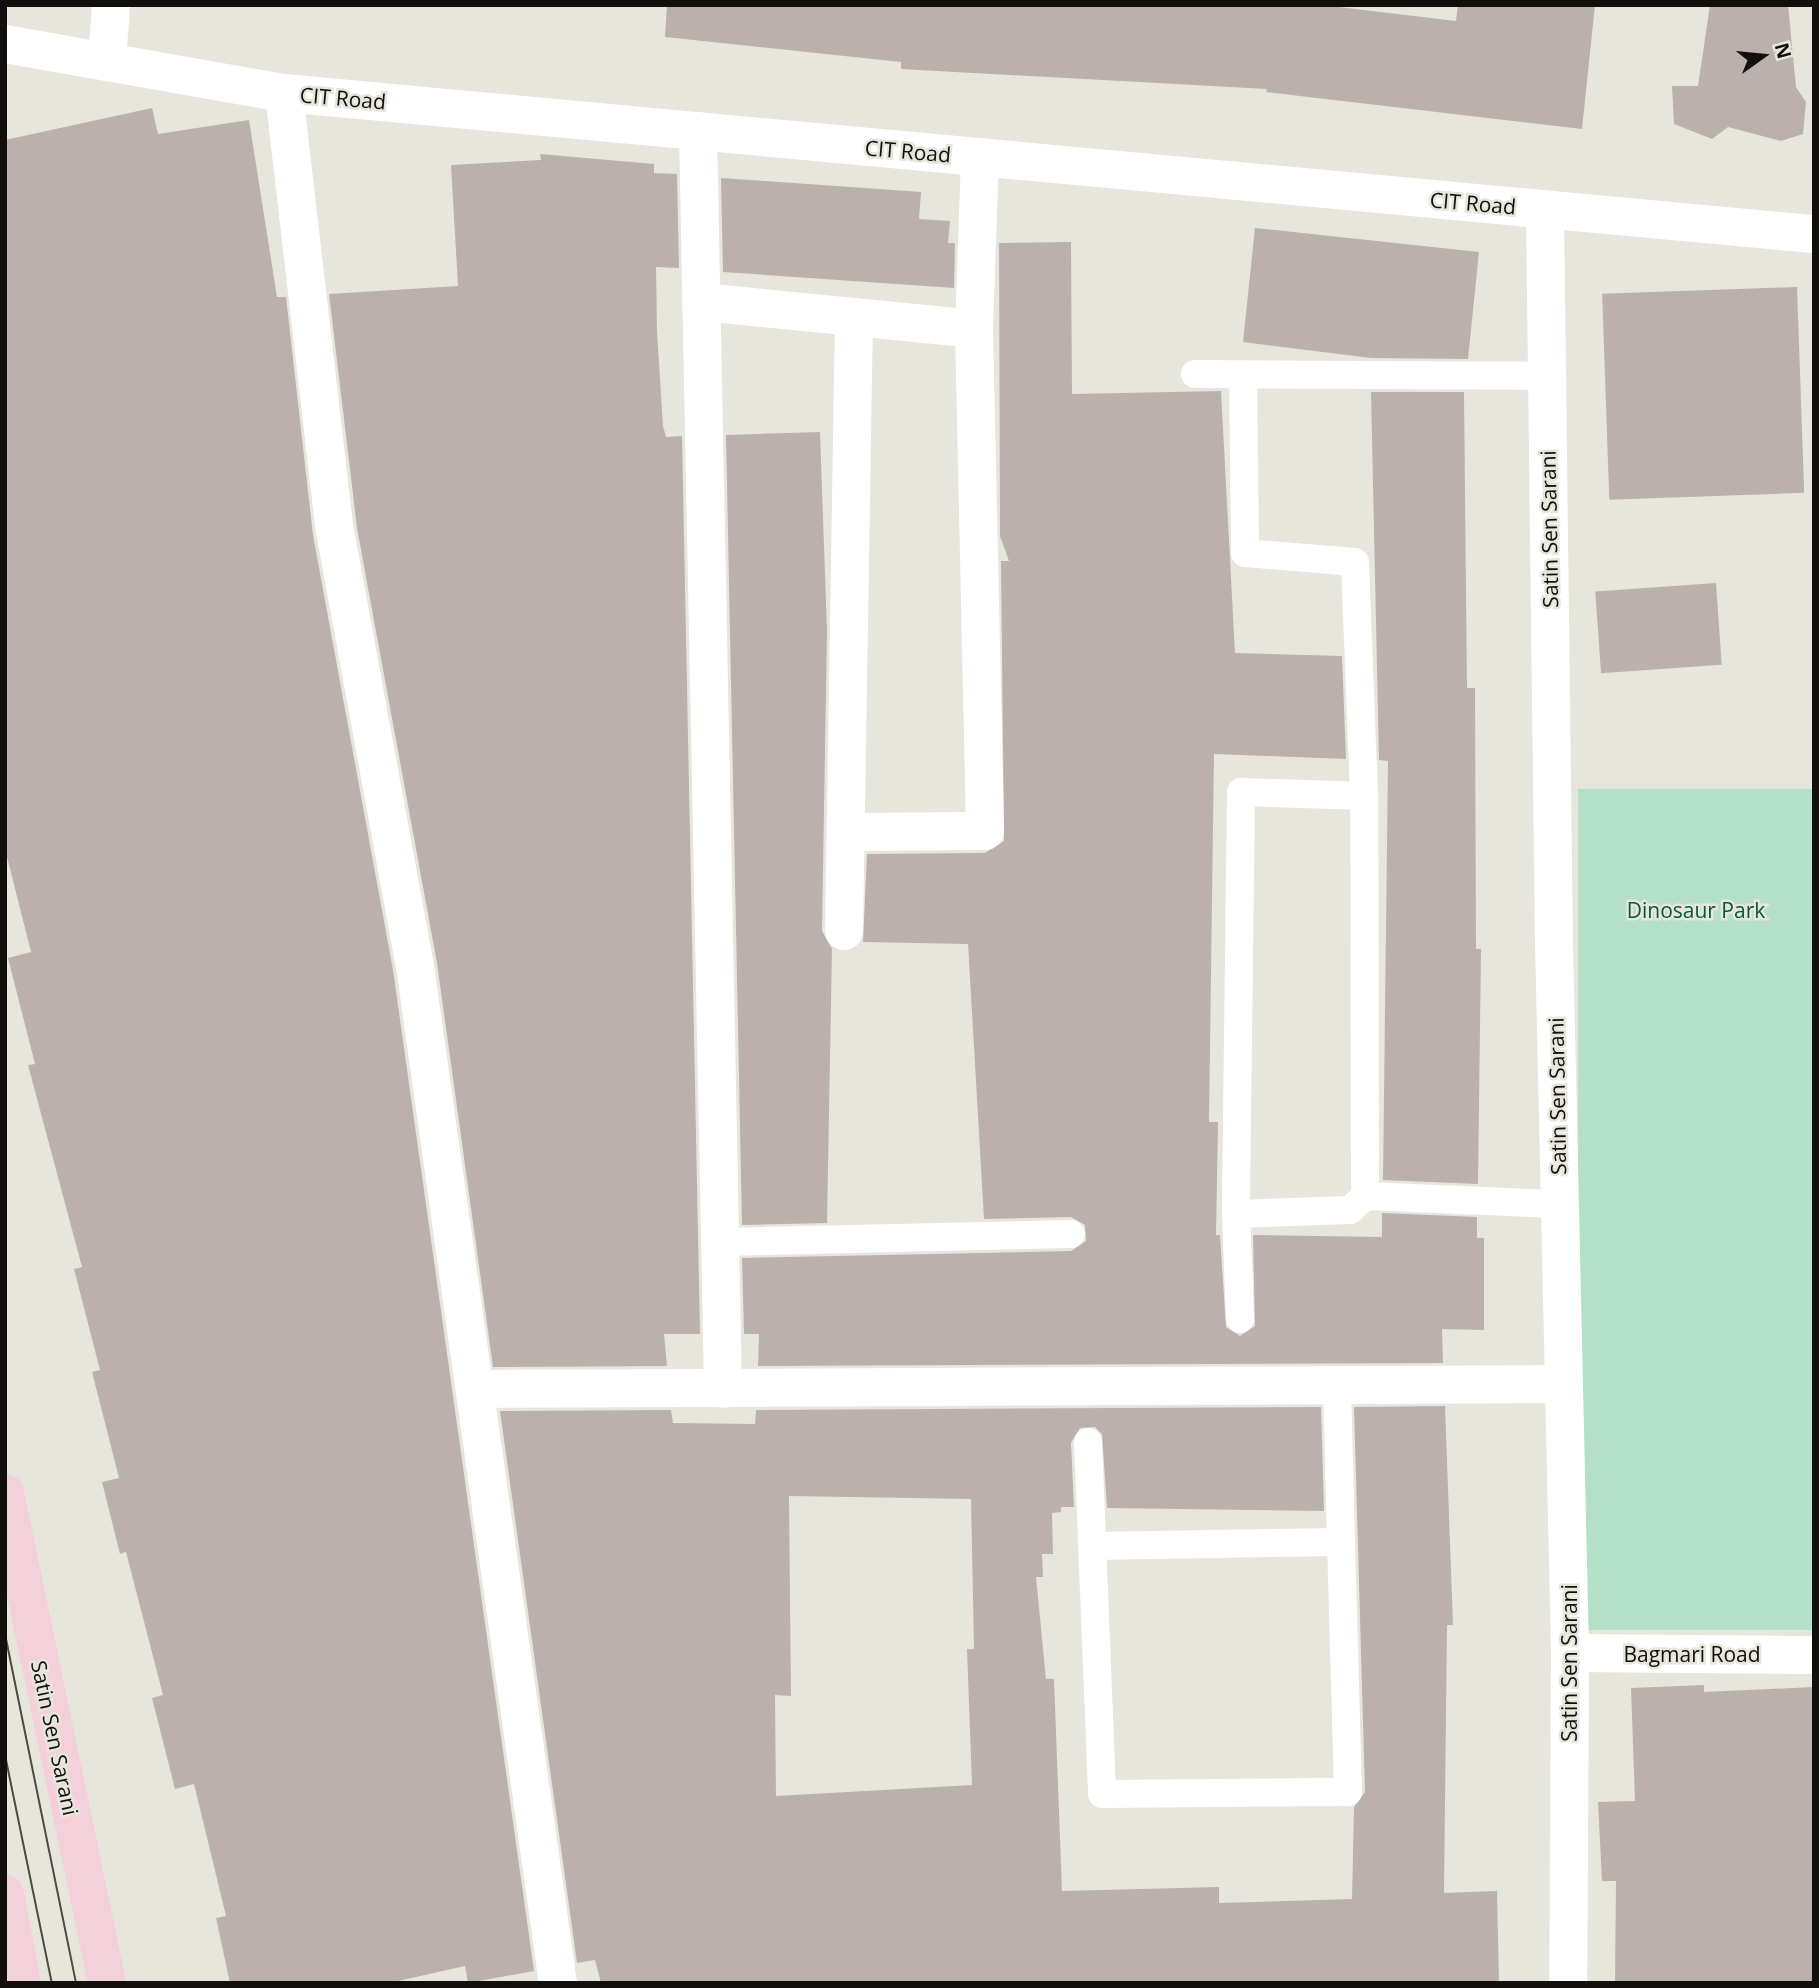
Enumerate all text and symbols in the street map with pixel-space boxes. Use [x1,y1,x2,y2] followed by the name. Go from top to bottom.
[1728,21,1798,91] north arrow
[1769,40,1798,61] text: N
[299,82,387,114] street label: CIT Road
[864,135,952,167] street label: CIT Road
[1429,187,1517,219] street label: CIT Road
[1535,450,1563,608] street label: Satin Sen Sarani
[1627,897,1765,923] park label: Dinosaur Park
[1543,1017,1571,1175] street label: Satin Sen Sarani
[1556,1584,1582,1742] street label: Satin Sen Sarani
[1623,1641,1761,1667] street label: Bagmari Road
[26,1658,84,1818] street label: Satin Sen Sarani

